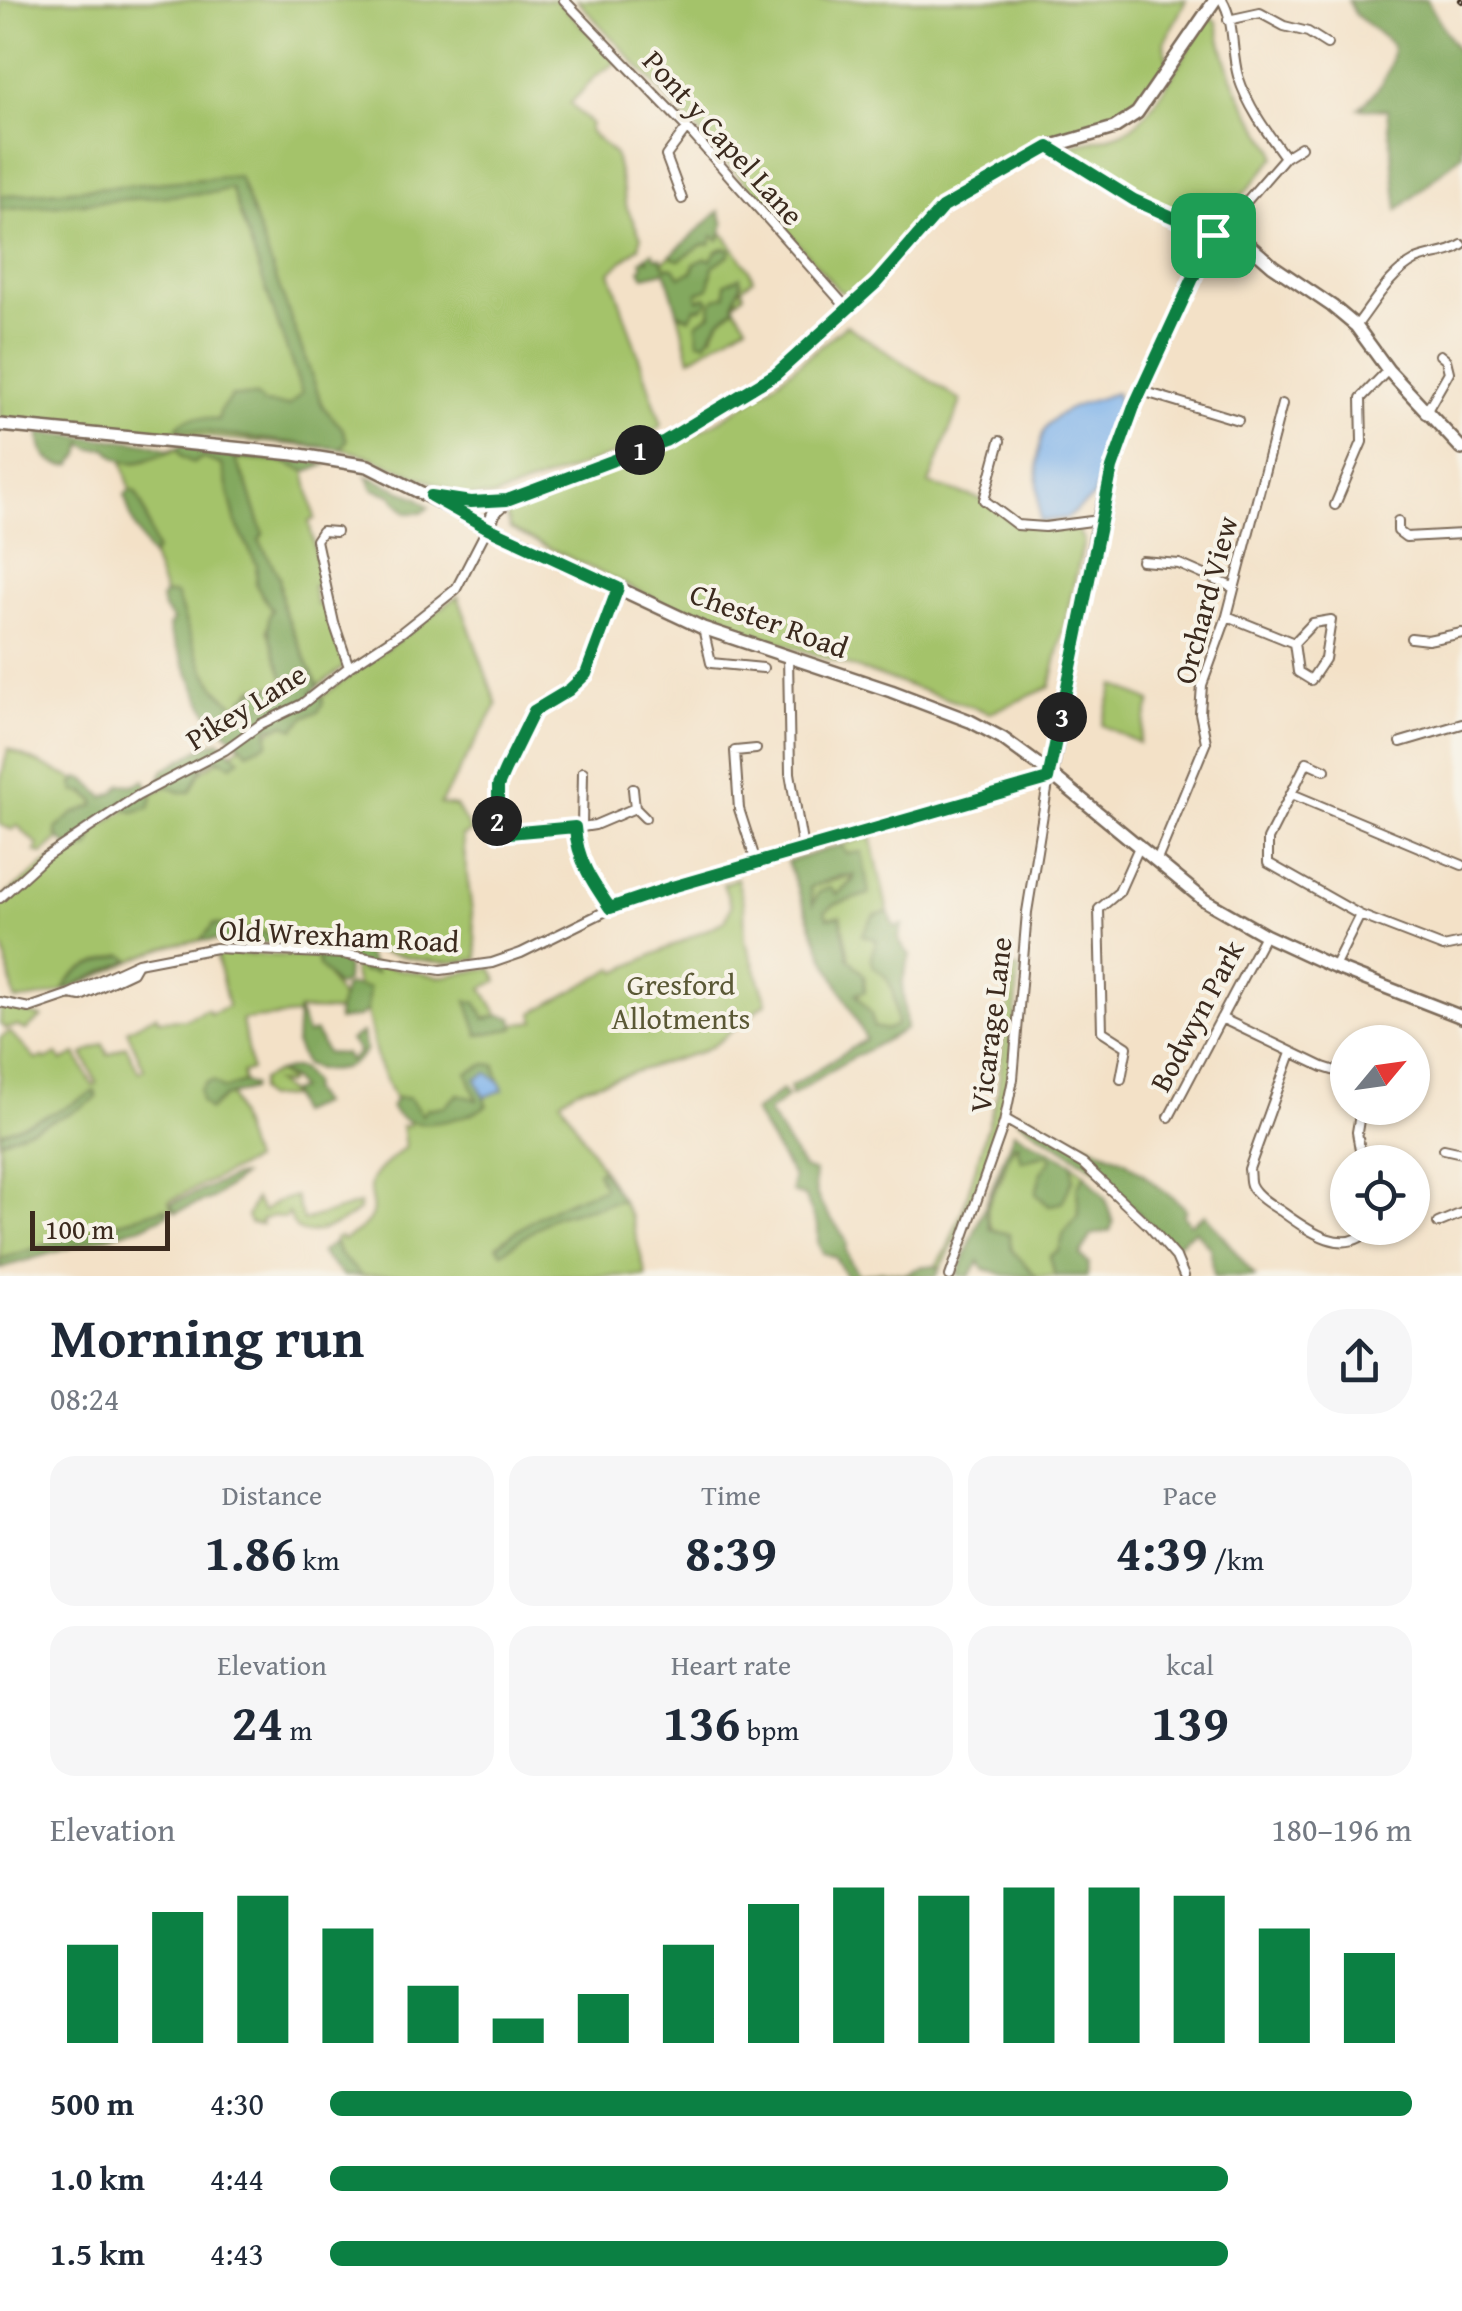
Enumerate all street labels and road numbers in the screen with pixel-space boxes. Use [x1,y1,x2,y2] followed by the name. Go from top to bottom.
[633,40,815,235] street label: Pont y Capel Lane
[1162,510,1249,689] street label: Orchard View
[684,571,855,669] street label: Chester Road
[177,652,314,760] street label: Pikey Lane
[218,907,460,963] street label: Old Wrexham Road
[1138,931,1255,1099] street label: Bodwyn Park
[957,934,1023,1115] street label: Vicarage Lane

